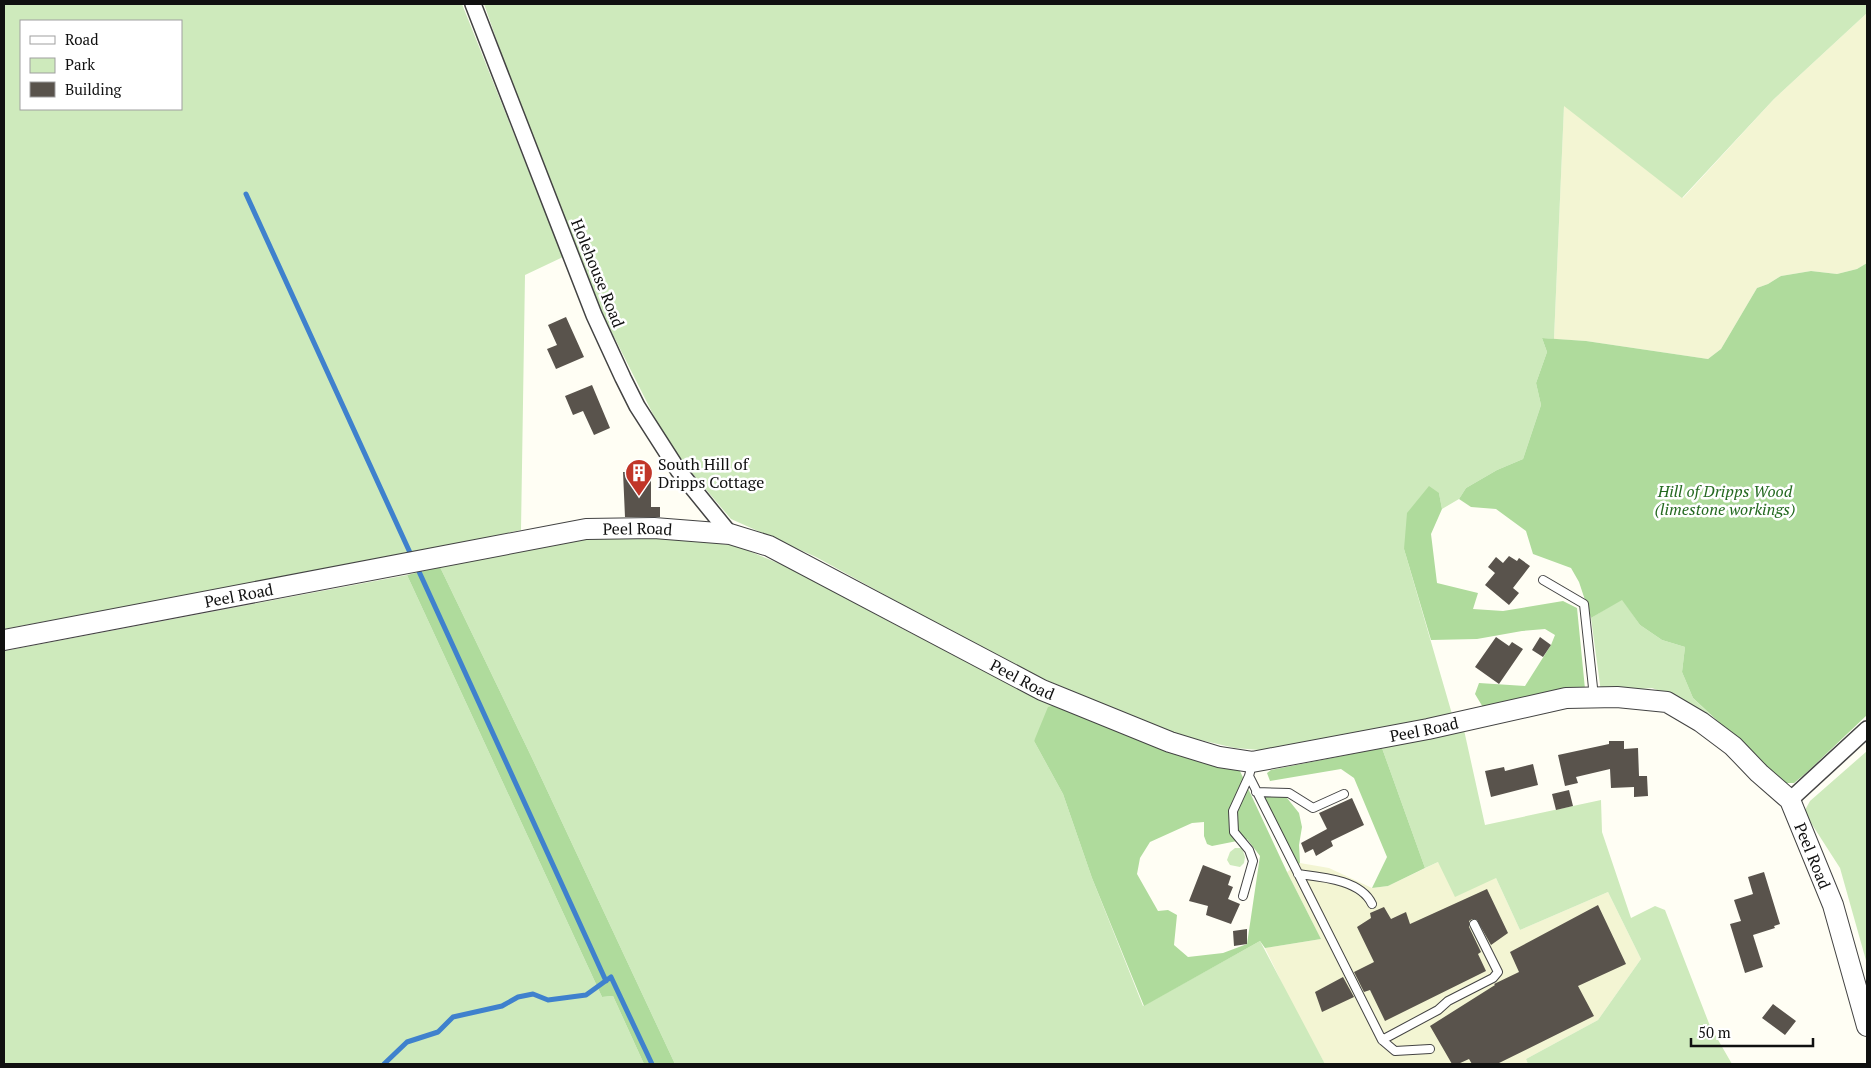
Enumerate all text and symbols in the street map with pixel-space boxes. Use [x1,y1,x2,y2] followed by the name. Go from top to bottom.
[20,20,182,110] legend
[65,29,98,49] text: Road
[65,54,95,74] text: Park
[65,79,123,99] text: Building
[566,215,630,331] street label: Holehouse Road
[658,453,764,493] place label: South Hill of Dripps Cottage
[624,458,654,497] building icon: South Hill of Dripps Cottage
[1655,480,1795,520] park label: Hill of Dripps Wood (limestone workings)
[603,517,673,540] street label: Peel Road
[203,578,275,613] street label: Peel Road
[986,654,1058,705] street label: Peel Road
[1388,711,1461,747] street label: Peel Road
[1789,819,1836,892] street label: Peel Road
[1691,1016,1814,1048] scale bar
[1698,1022,1731,1042] text: 50 m

